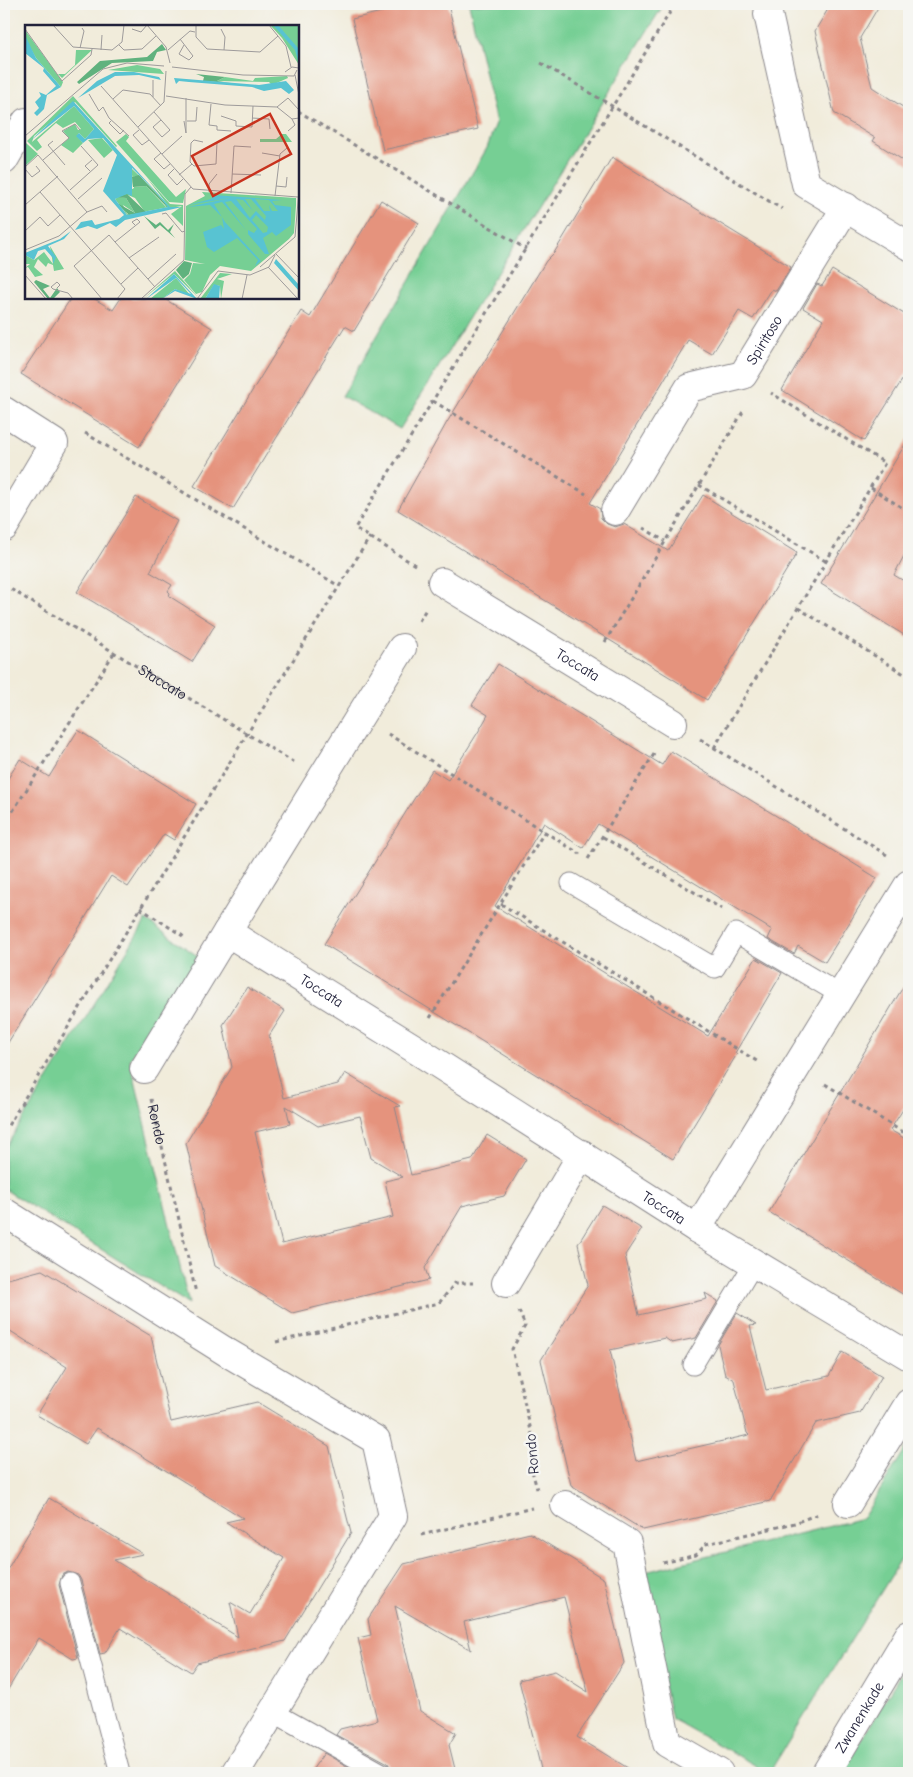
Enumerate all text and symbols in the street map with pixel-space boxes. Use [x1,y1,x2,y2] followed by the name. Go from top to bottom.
[25,25,299,299] inset map
[742,312,786,368] street label: Spiritoso
[552,645,603,685] street label: Toccata
[135,660,190,704] street label: Staccato
[296,970,347,1011] street label: Toccata
[143,1102,170,1146] street label: Rondo
[638,1187,689,1228] street label: Toccata
[521,1433,543,1475] street label: Rondo
[831,1678,888,1756] street label: Zwanenkade

